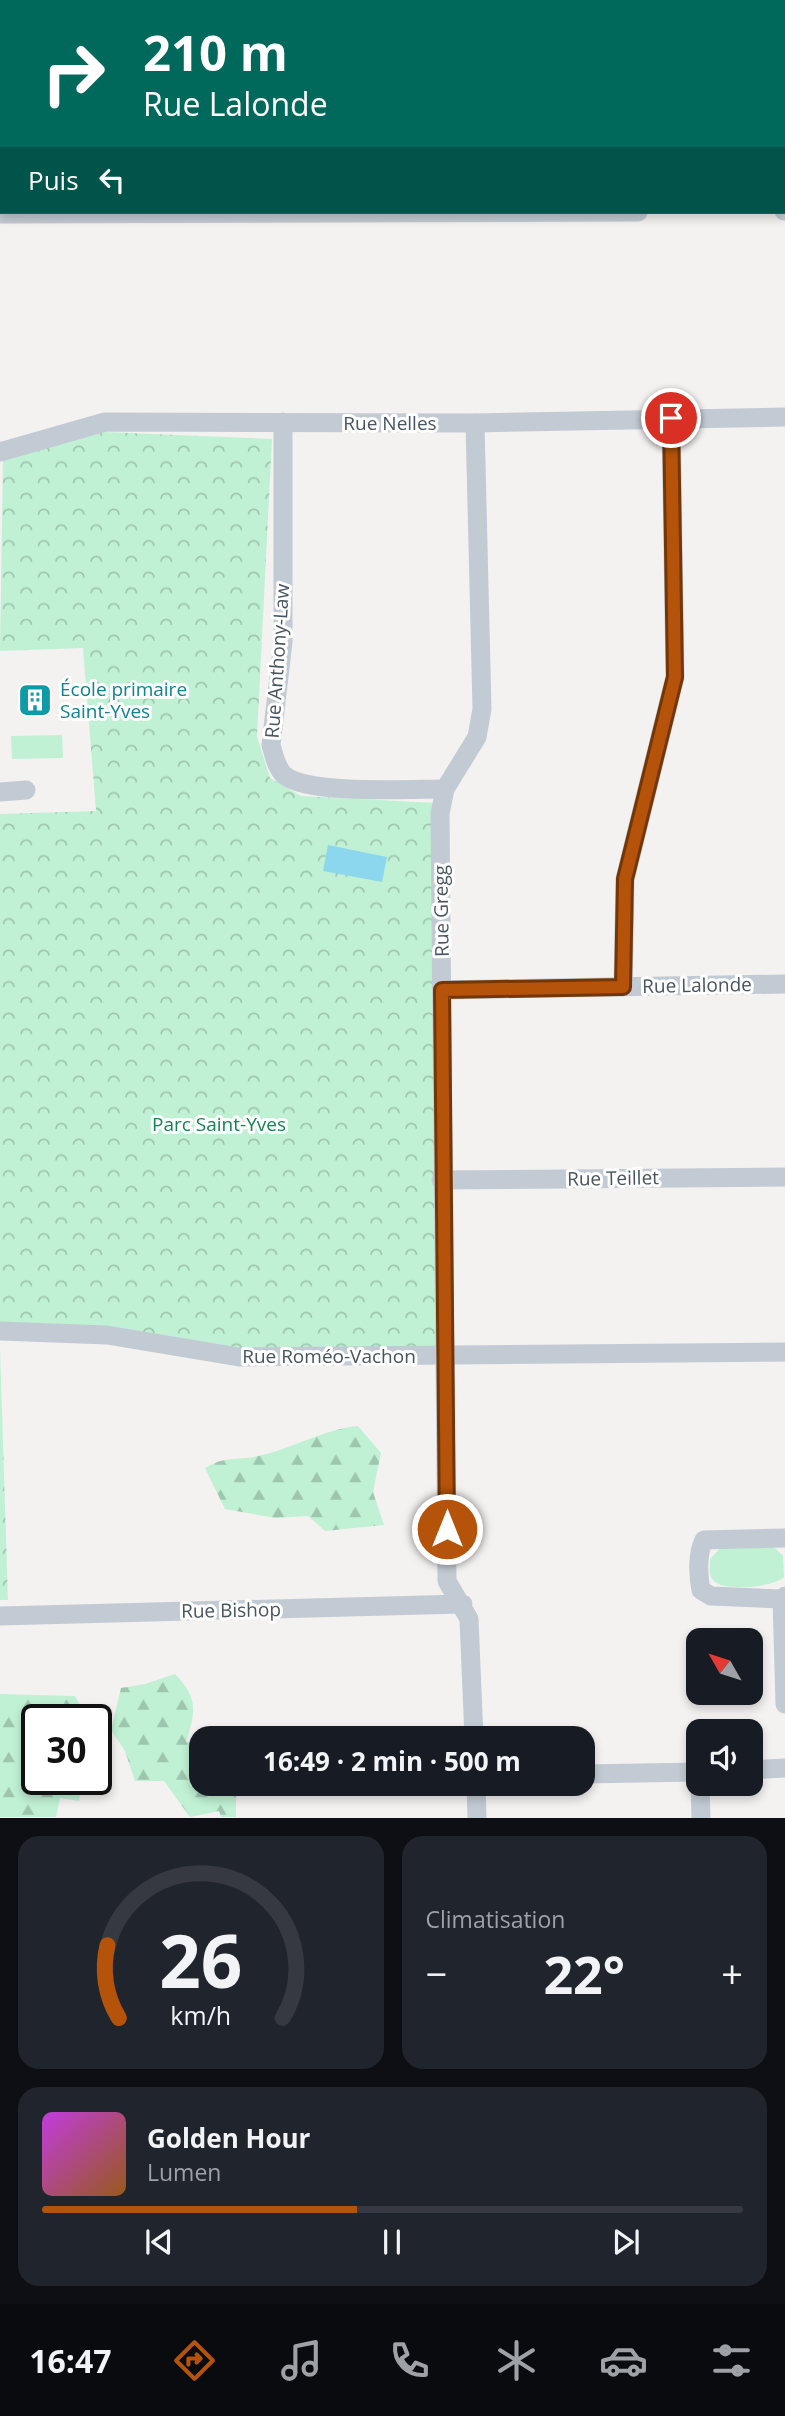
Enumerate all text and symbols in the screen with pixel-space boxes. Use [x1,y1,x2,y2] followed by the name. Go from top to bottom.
[143,19,288,85] text: 210 m
[28,28,119,119] icon: right
[143,82,328,125] text: Rue Lalonde
[93,161,131,199] icon: left
[28,162,79,198] text: Puis
[641,388,701,448] pin
[652,399,690,437] icon: arrive
[343,410,437,436] street label: Rue Nelles
[259,583,295,739] street label: Rue Anthony-Law
[60,676,187,724] place label: École primaire Saint-Yves
[16,681,54,719] building icon: École primaire Saint-Yves
[427,865,455,957] street label: Rue Gregg
[642,971,752,999] street label: Rue Lalonde
[152,1111,286,1137] park label: Parc Saint-Yves
[567,1164,659,1192] street label: Rue Teillet
[242,1343,416,1369] street label: Rue Roméo-Vachon
[410,1492,484,1566] position arrow
[181,1596,281,1624] street label: Rue Bishop
[686,1628,763,1704] north arrow
[686,1628,763,1796] map controls
[21,1704,112,1795] speed limit sign: 30
[686,1719,763,1796] button: sound
[263,1743,521,1779] text: 16:49 · 2 min · 500 m
[426,1903,565,1935] text: Climatisation
[159,1911,242,2010] text: 26
[543,1938,625,2009] text: 22°
[426,1947,447,1999] text: −
[721,1947,743,1999] text: +
[170,1998,231,2032] text: km/h
[147,2120,310,2156] text: Golden Hour
[147,2156,221,2188] text: Lumen
[140,2223,178,2261] icon: previous
[373,2223,411,2261] icon: pause
[607,2223,645,2261] icon: next
[170,2336,219,2385] icon: directions
[277,2336,326,2385] icon: music
[385,2336,434,2385] icon: phone
[492,2336,541,2385] icon: climate
[599,2336,648,2385] icon: car
[707,2336,756,2385] icon: filters
[29,2339,112,2382] text: 16:47

